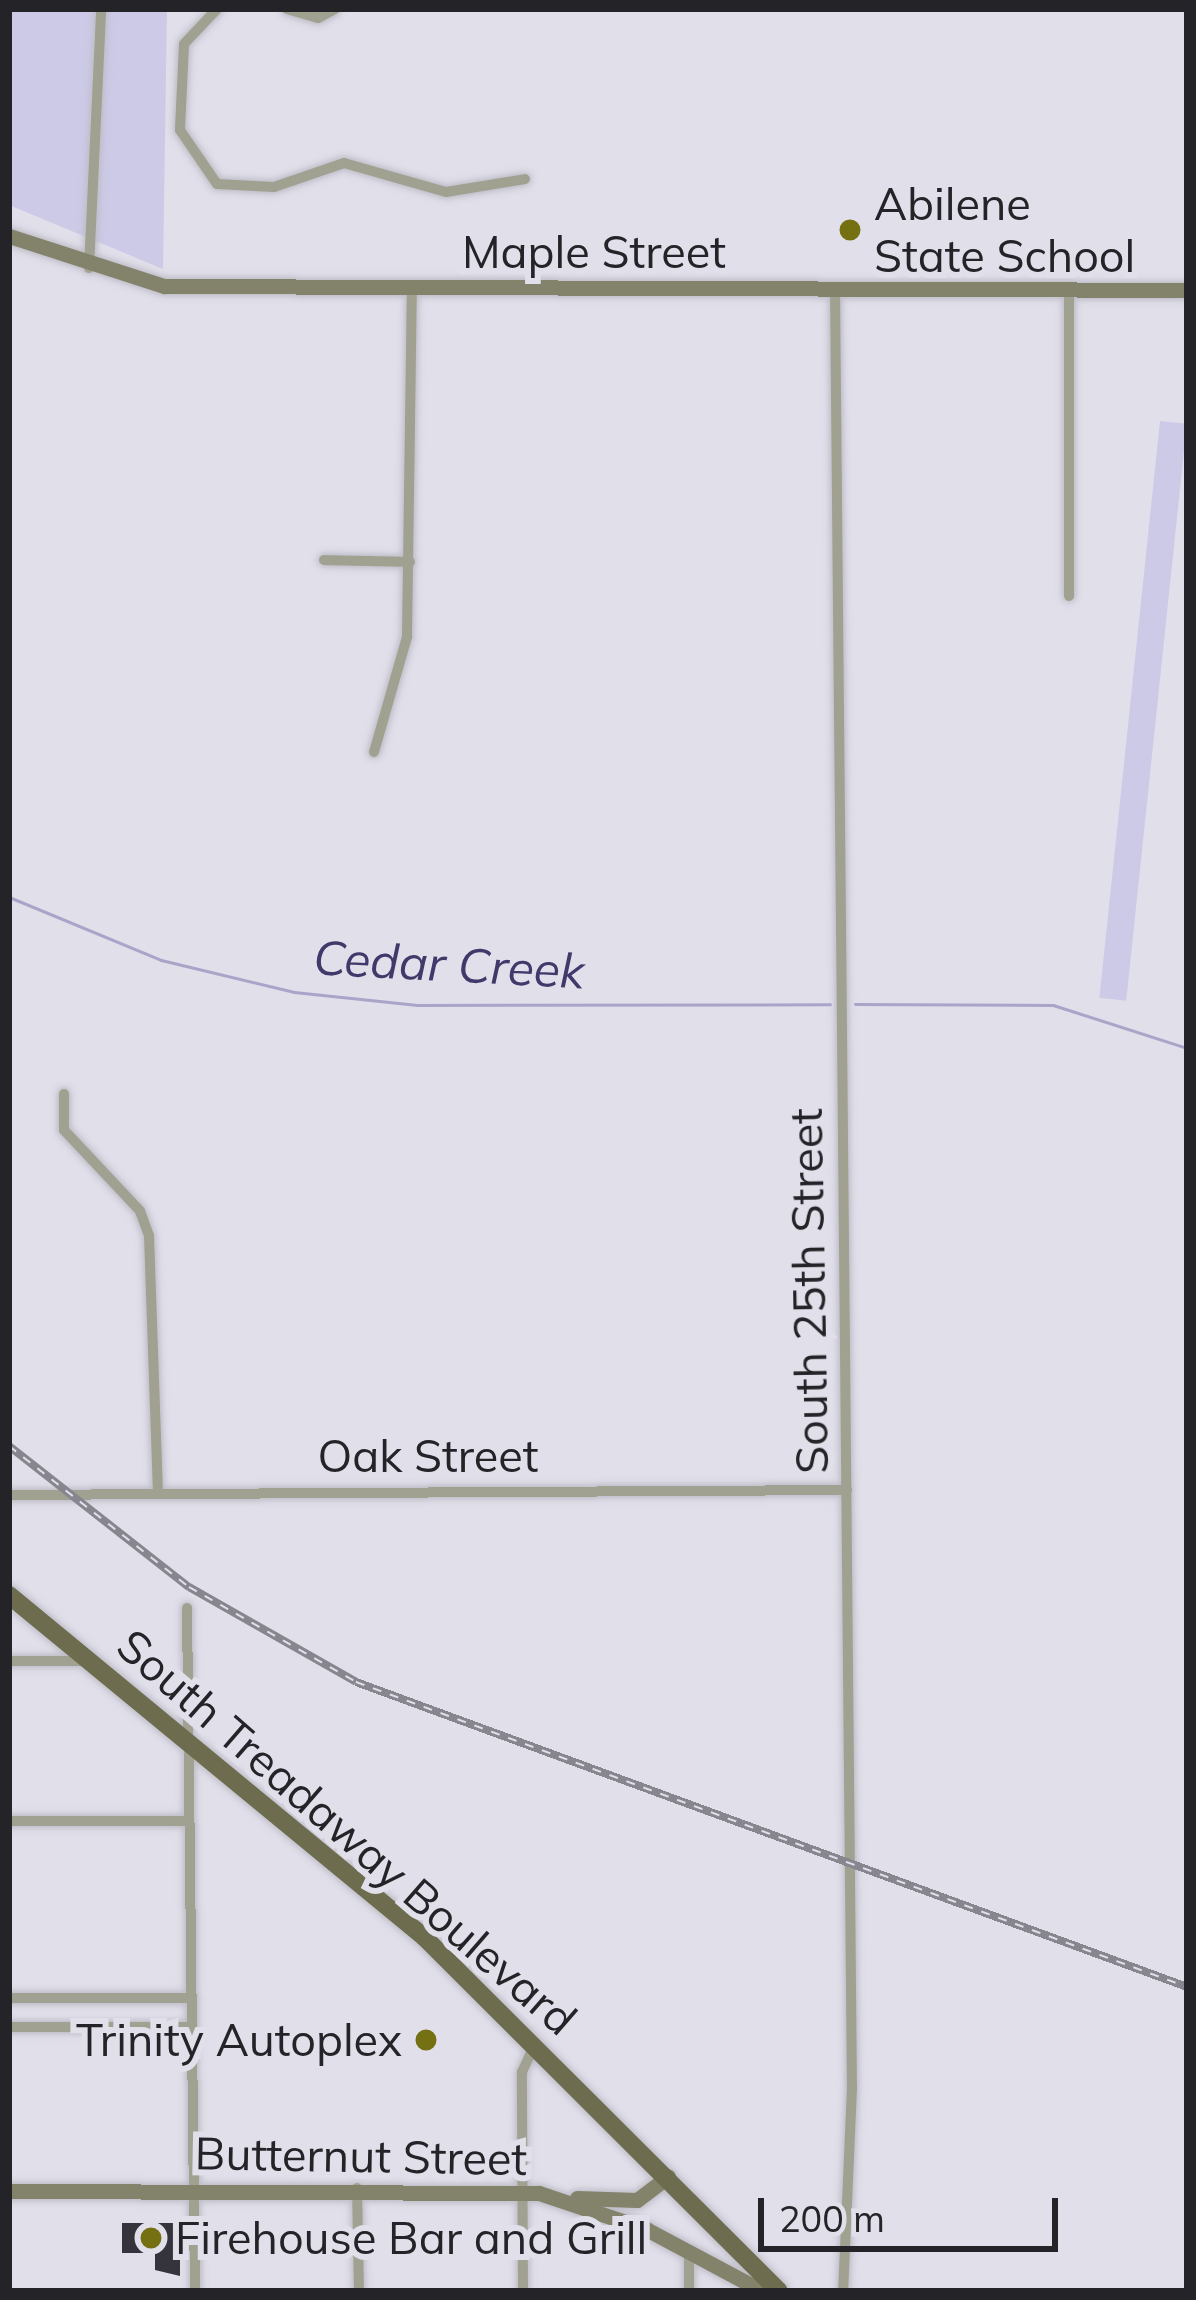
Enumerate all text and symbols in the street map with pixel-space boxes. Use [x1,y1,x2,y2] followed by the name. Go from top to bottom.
[874,177,1135,283] place label: Abilene State School
[837,217,863,243] marker: Abilene State School
[462,225,726,279] street label: Maple Street
[312,928,586,1000] water label: Cedar Creek
[779,1108,839,1474] street label: South 25th Street
[317,1429,539,1483] street label: Oak Street
[107,1618,587,2046] street label: South Treadaway Boulevard
[76,2013,402,2067] place label: Trinity Autoplex
[413,2027,439,2053] marker: Trinity Autoplex
[194,2126,528,2186] street label: Butternut Street
[764,2174,1064,2248] scale bar
[779,2196,885,2241] text: 200 m
[175,2211,647,2265] place label: Firehouse Bar and Grill
[138,2225,164,2251] marker: Firehouse Bar and Grill

